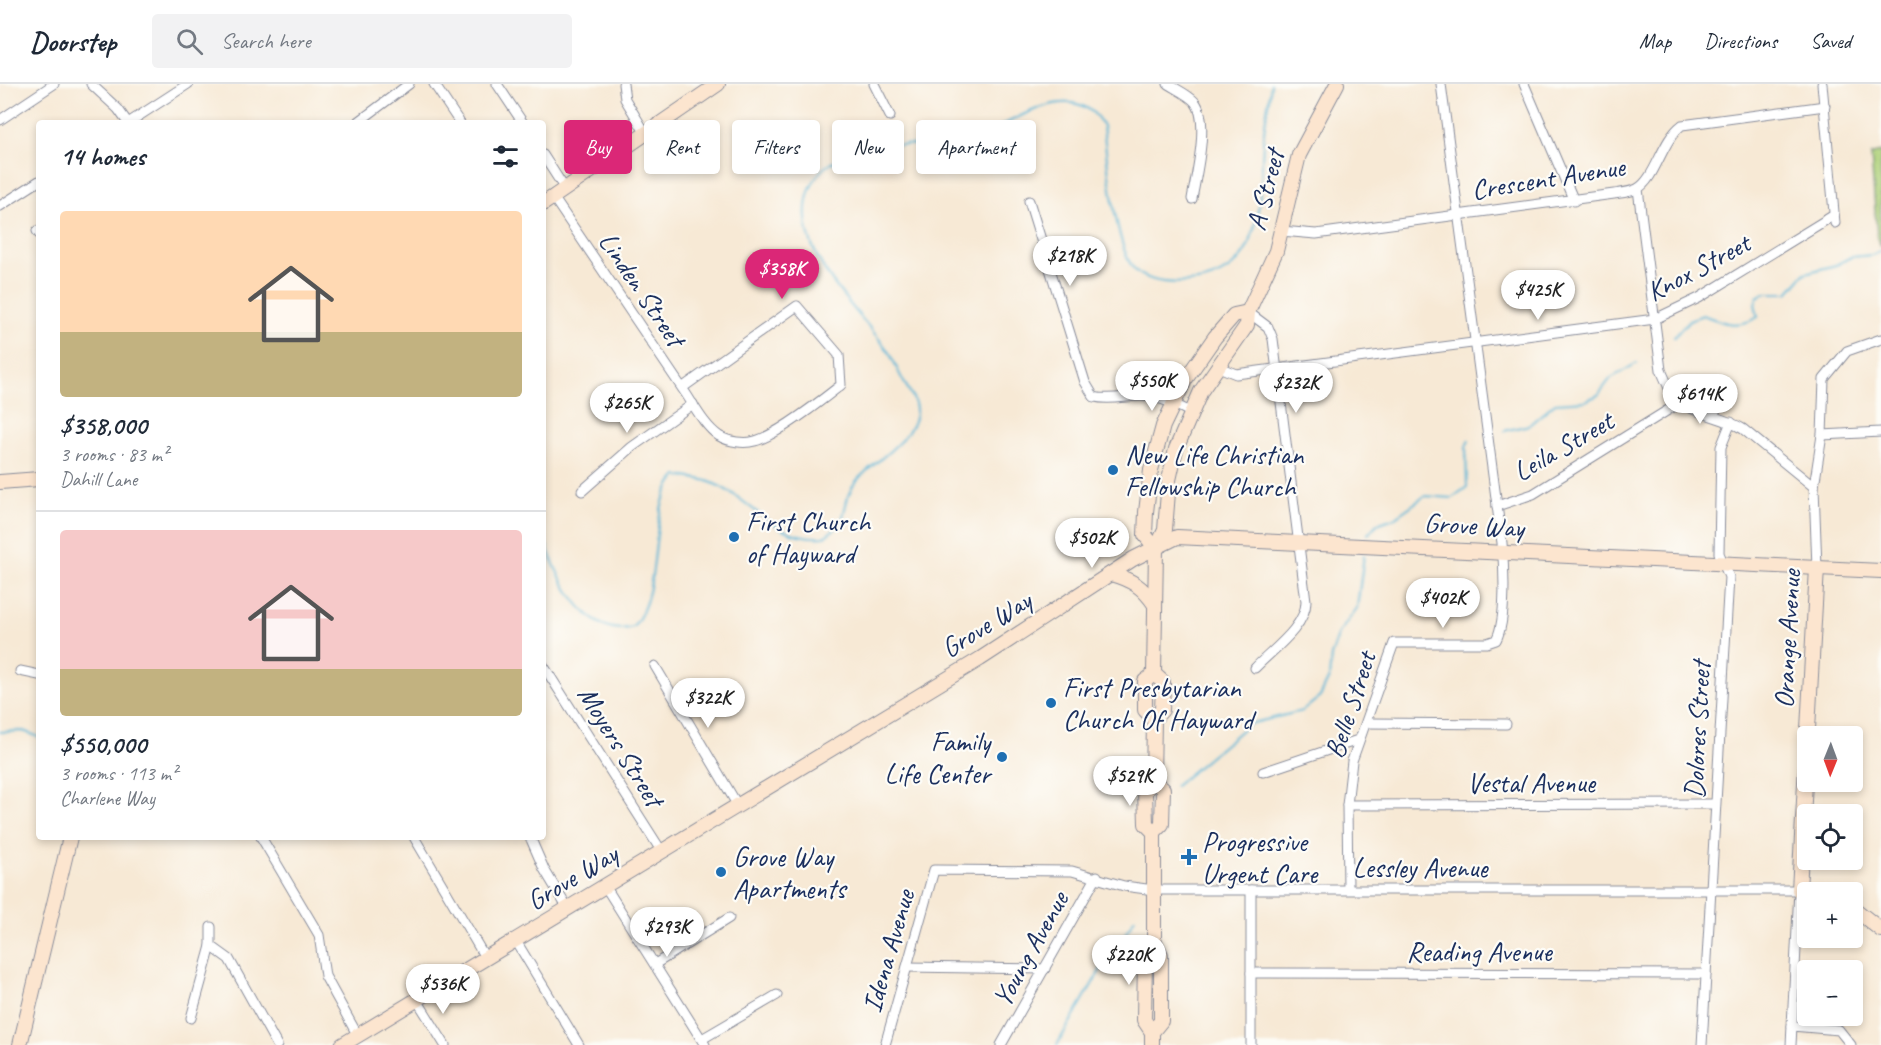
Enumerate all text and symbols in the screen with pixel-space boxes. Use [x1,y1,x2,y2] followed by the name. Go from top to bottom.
[152,14,572,68] search box
[30,24,116,59] text: Doorstep
[173,25,206,58] icon: search
[221,27,311,55] text: Search here
[1639,28,1671,54] text: Map
[1704,28,1777,54] text: Directions
[1810,28,1851,54] text: Saved
[564,120,632,174] chip: Buy
[644,120,720,174] chip: Rent
[732,120,820,174] chip: Filters
[832,120,904,174] chip: New
[916,120,1036,174] chip: Apartment
[60,140,145,173] text: 14 homes
[489,140,522,173] icon: filters
[1238,142,1293,234] street label: A Street
[1469,148,1629,207] street label: Crescent Avenue
[1640,224,1758,309] street label: Knox Street
[591,225,695,356] street label: Linden Street
[1028,236,1112,287] pin: $218K
[1047,243,1093,268] text: $218K
[740,249,824,300] pin: $358K
[237,250,345,358] icon: home
[759,256,805,281] text: $358K
[1496,270,1580,321] pin: $425K
[1515,277,1561,302] text: $425K
[1110,361,1194,412] pin: $550K
[1254,363,1338,414] pin: $232K
[1129,368,1175,393] text: $550K
[1273,370,1319,395] text: $232K
[1658,374,1742,425] pin: $614K
[1677,381,1723,406] text: $614K
[585,383,669,434] pin: $265K
[604,390,650,415] text: $265K
[1507,402,1622,489] street label: Leila Street
[60,409,147,442] text: $358,000
[1125,437,1305,504] place label: New Life Christian Fellowship Church
[60,442,168,467] text: 3 rooms · 83 m²
[1106,463,1120,477] marker: New Life Christian Fellowship Church
[60,467,137,492] text: Dahill Lane
[746,504,872,571] place label: First Church of Hayward
[1423,505,1527,545] street label: Grove Way
[1050,518,1134,569] pin: $502K
[1069,525,1115,550] text: $502K
[727,530,741,544] marker: First Church of Hayward
[1766,567,1808,709] street label: Orange Avenue
[237,569,345,677] icon: home
[1401,578,1485,629] pin: $402K
[934,581,1040,665] street label: Grove Way
[1420,585,1466,610] text: $402K
[1316,645,1384,763] street label: Belle Street
[1676,657,1718,800] street label: Dolores Street
[1063,670,1257,737] place label: First Presbytarian Church Of Hayward
[666,678,750,729] pin: $322K
[570,679,674,816] street label: Moyers Street
[685,685,731,710] text: $322K
[1044,696,1058,710] marker: First Presbytarian Church Of Hayward
[885,724,993,791] place label: Family Life Center
[1797,726,1863,792] north arrow
[1797,726,1863,1026] map controls
[60,728,146,761] text: $550,000
[995,750,1009,764] marker: Family Life Center
[1088,756,1172,807] pin: $529K
[60,761,177,786] text: 3 rooms · 113 m²
[1107,763,1153,788] text: $529K
[1467,765,1597,800] street label: Vestal Avenue
[60,786,155,811] text: Charlene Way
[1797,804,1863,870] button: locate
[1202,824,1319,891] place label: Progressive Urgent Care
[520,835,626,918] street label: Grove Way
[733,839,848,906] place label: Grove Way Apartments
[1180,848,1198,866] marker: Progressive Urgent Care
[1353,850,1489,885] street label: Lessley Avenue
[714,865,728,879] marker: Grove Way Apartments
[1797,882,1863,948] button: +
[854,884,923,1016] street label: Idena Avenue
[984,884,1077,1013] street label: Young Avenue
[625,907,709,958] pin: $293K
[644,914,690,939] text: $293K
[1407,934,1553,969] street label: Reading Avenue
[1087,935,1171,986] pin: $220K
[1106,942,1152,967] text: $220K
[1797,960,1863,1026] button: −
[401,964,485,1015] pin: $536K
[420,971,466,996] text: $536K

